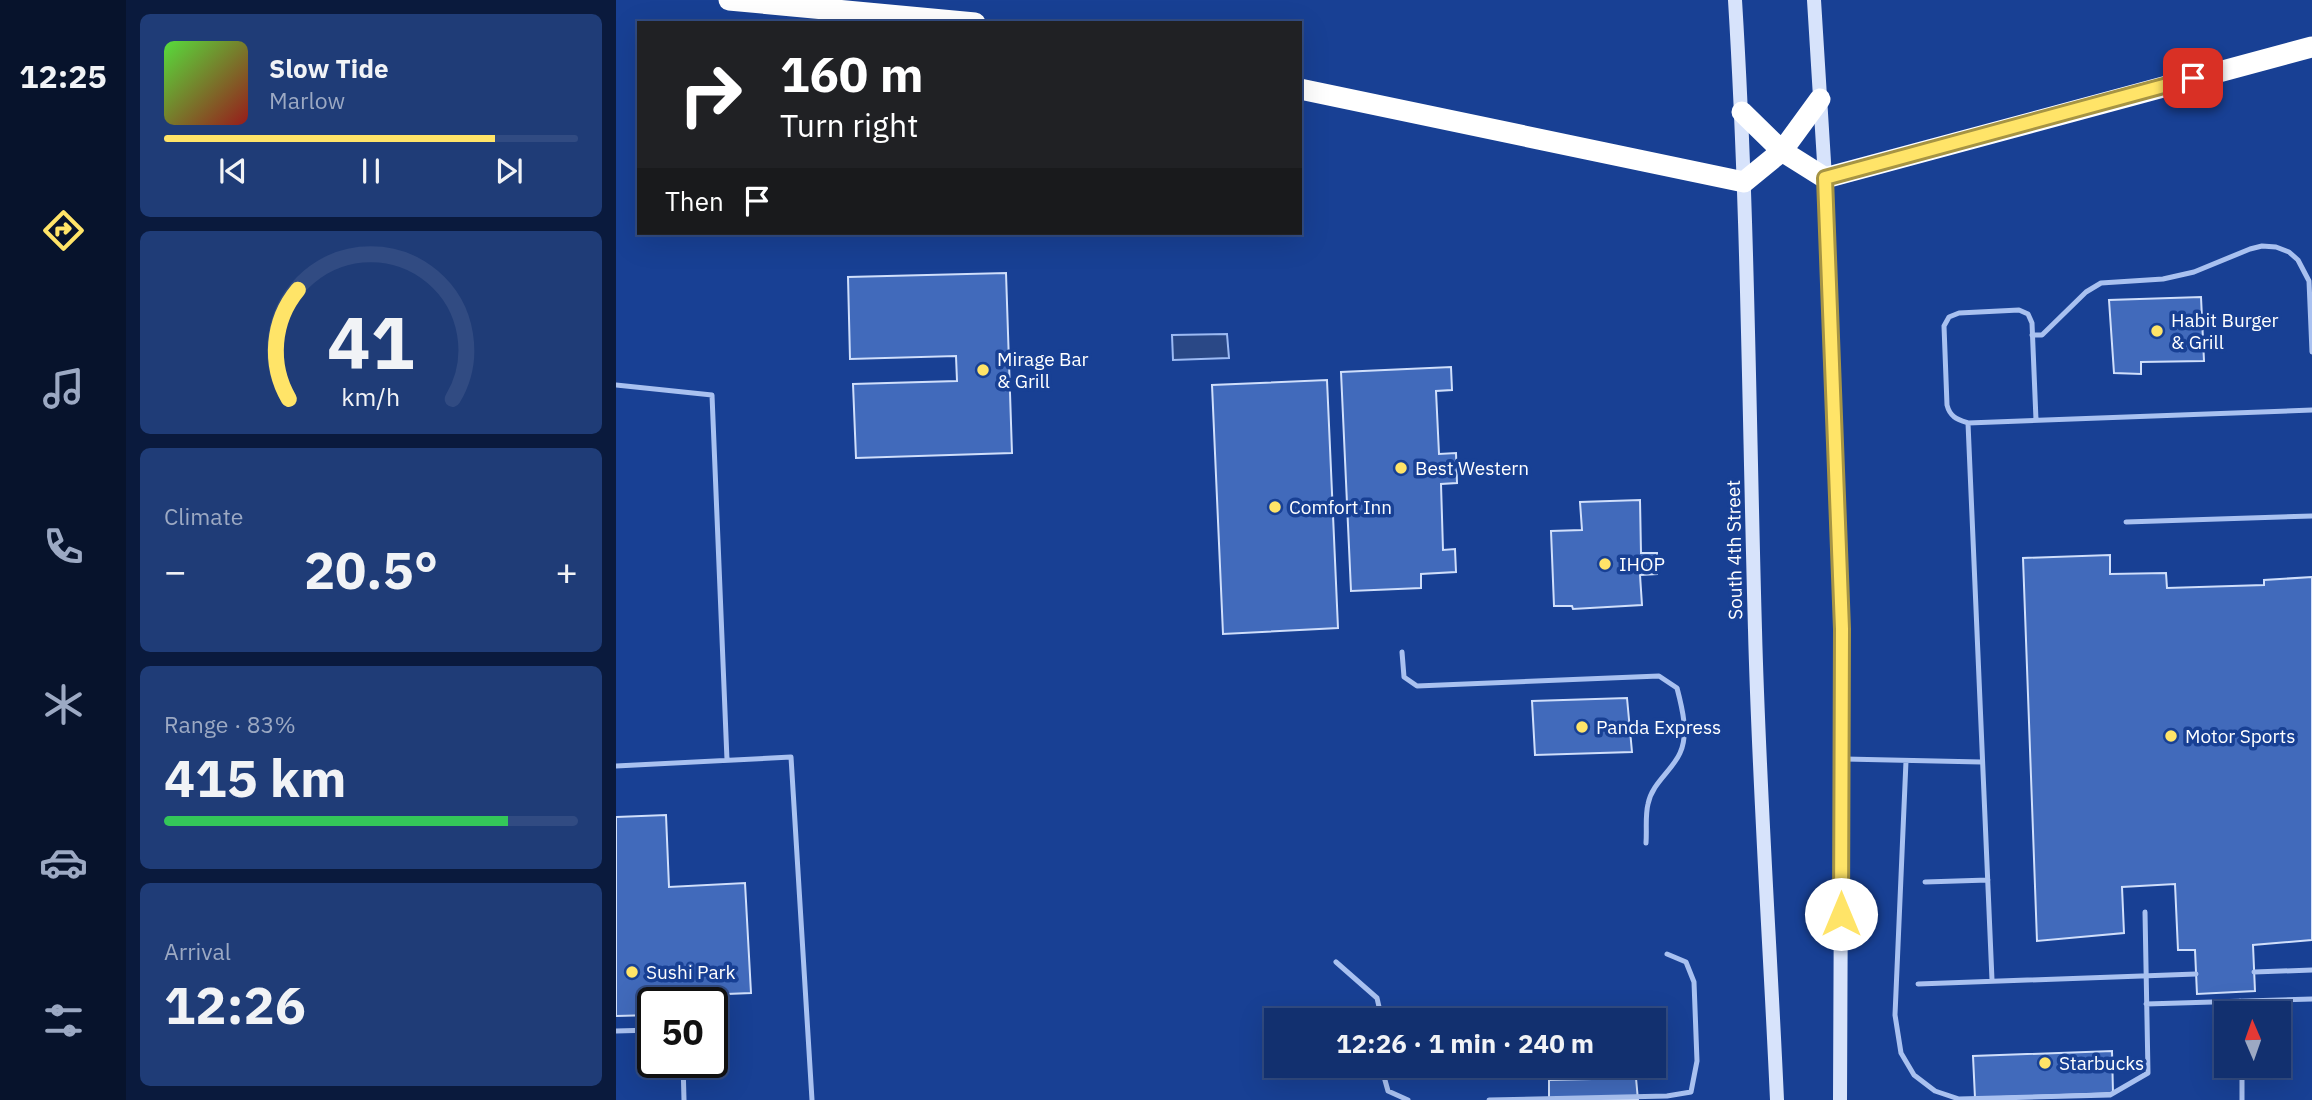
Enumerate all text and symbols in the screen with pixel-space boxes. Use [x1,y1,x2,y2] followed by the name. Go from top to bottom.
[780,42,924,105] text: 160 m
[2163,48,2223,108] pin
[665,49,756,140] icon: right
[269,51,389,85] text: Slow Tide
[19,55,107,97] text: 12:25
[2174,59,2212,97] icon: arrive
[269,85,345,115] text: Marlow
[780,104,918,146] text: Turn right
[214,152,252,190] icon: previous
[352,152,390,190] icon: pause
[490,152,528,190] icon: next
[738,182,776,220] icon: arrive
[665,184,724,218] text: Then
[39,206,88,255] icon: directions
[327,294,415,389] text: 41
[2171,308,2279,354] place label: Habit Burger & Grill
[2149,323,2165,339] marker: Habit Burger & Grill
[997,347,1089,393] place label: Mirage Bar & Grill
[975,362,991,378] marker: Mirage Bar & Grill
[39,364,88,413] icon: music
[342,380,400,413] text: km/h
[1415,456,1529,480] place label: Best Western
[1393,460,1409,476] marker: Best Western
[1721,480,1747,620] street label: South 4th Street
[1289,495,1392,519] place label: Comfort Inn
[1267,499,1283,515] marker: Comfort Inn
[164,501,243,531] text: Climate
[39,522,88,571] icon: phone
[304,536,438,603] text: 20.5°
[164,546,187,595] text: −
[555,546,578,595] text: +
[1619,552,1665,576] place label: IHOP
[1597,556,1613,572] marker: IHOP
[39,680,88,729] icon: climate
[164,709,296,739] text: Range · 83%
[1596,715,1721,739] place label: Panda Express
[1574,719,1590,735] marker: Panda Express
[2185,724,2295,748] place label: Motor Sports
[2163,728,2179,744] marker: Motor Sports
[164,744,346,811] text: 415 km
[39,838,88,887] icon: car
[1804,877,1878,951] position arrow
[164,936,231,966] text: Arrival
[646,960,736,984] place label: Sushi Park
[624,964,640,980] marker: Sushi Park
[164,971,306,1038] text: 12:26
[637,987,728,1078] speed limit sign: 50
[39,996,88,1045] icon: filters
[2214,1001,2291,1078] north arrow
[2214,1001,2291,1078] map controls
[1336,1026,1594,1060] text: 12:26 · 1 min · 240 m
[2059,1051,2144,1075] place label: Starbucks
[2037,1055,2053,1071] marker: Starbucks

